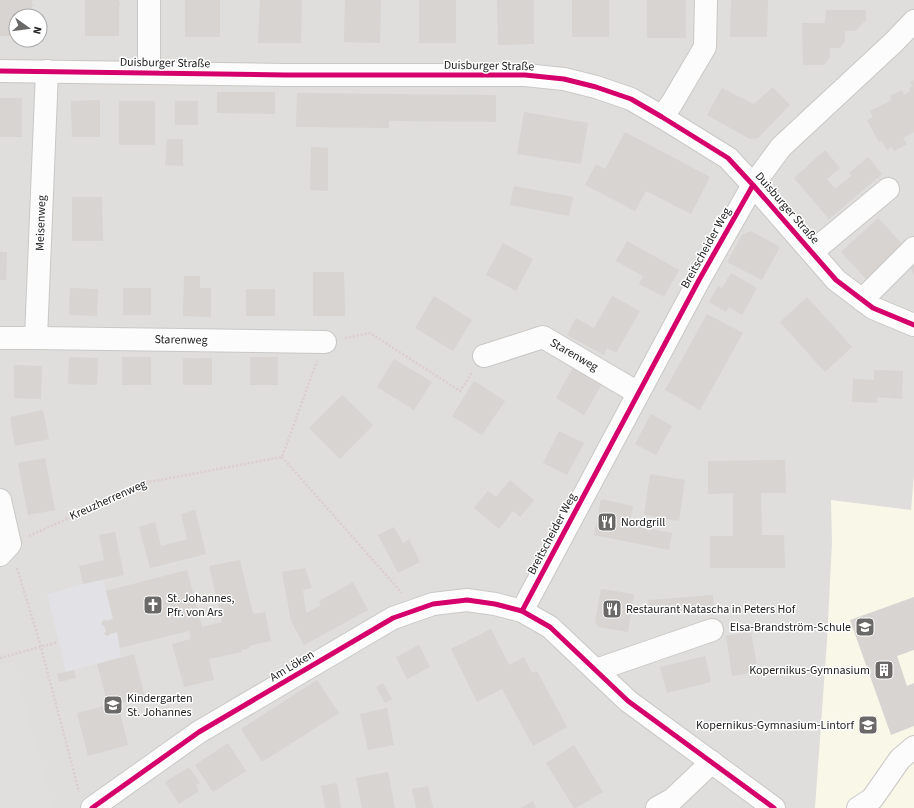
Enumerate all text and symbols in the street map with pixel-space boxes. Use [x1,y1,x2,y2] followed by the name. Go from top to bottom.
[8,8,48,48] north arrow
[29,25,45,36] text: N
[120,54,210,72] street label: Duisburger Straße
[444,57,534,75] street label: Duisburger Straße
[751,168,823,248] street label: Duisburger Straße
[32,195,50,251] street label: Meisenweg
[677,204,735,292] street label: Breitscheider Weg
[154,331,208,349] street label: Starenweg
[547,334,601,376] street label: Starenweg
[67,476,149,524] street label: Kreuzherrenweg
[523,490,581,578] street label: Breitscheider Weg
[596,511,618,533] restaurant icon: Nordgrill
[621,514,665,531] place label: Nordgrill
[167,590,235,621] place label: St. Johannes, Pfr. von Ars
[142,594,164,616] church icon: St. Johannes, Pfr. von Ars
[601,598,623,620] restaurant icon: Restaurant Natascha in Peters Hof
[626,601,796,618] place label: Restaurant Natascha in Peters Hof
[854,616,876,638] school or university icon: Elsa-Brandström-Schule
[730,619,851,636] place label: Elsa-Brandström-Schule
[266,646,318,686] street label: Am Löken
[873,659,895,681] building icon: Kopernikus-Gymnasium
[749,662,870,679] place label: Kopernikus-Gymnasium
[127,690,193,721] place label: Kindergarten St. Johannes
[102,694,124,716] school or university icon: Kindergarten St. Johannes
[857,714,879,736] school or university icon: Kopernikus-Gymnasium-Lintorf
[696,717,854,734] place label: Kopernikus-Gymnasium-Lintorf

